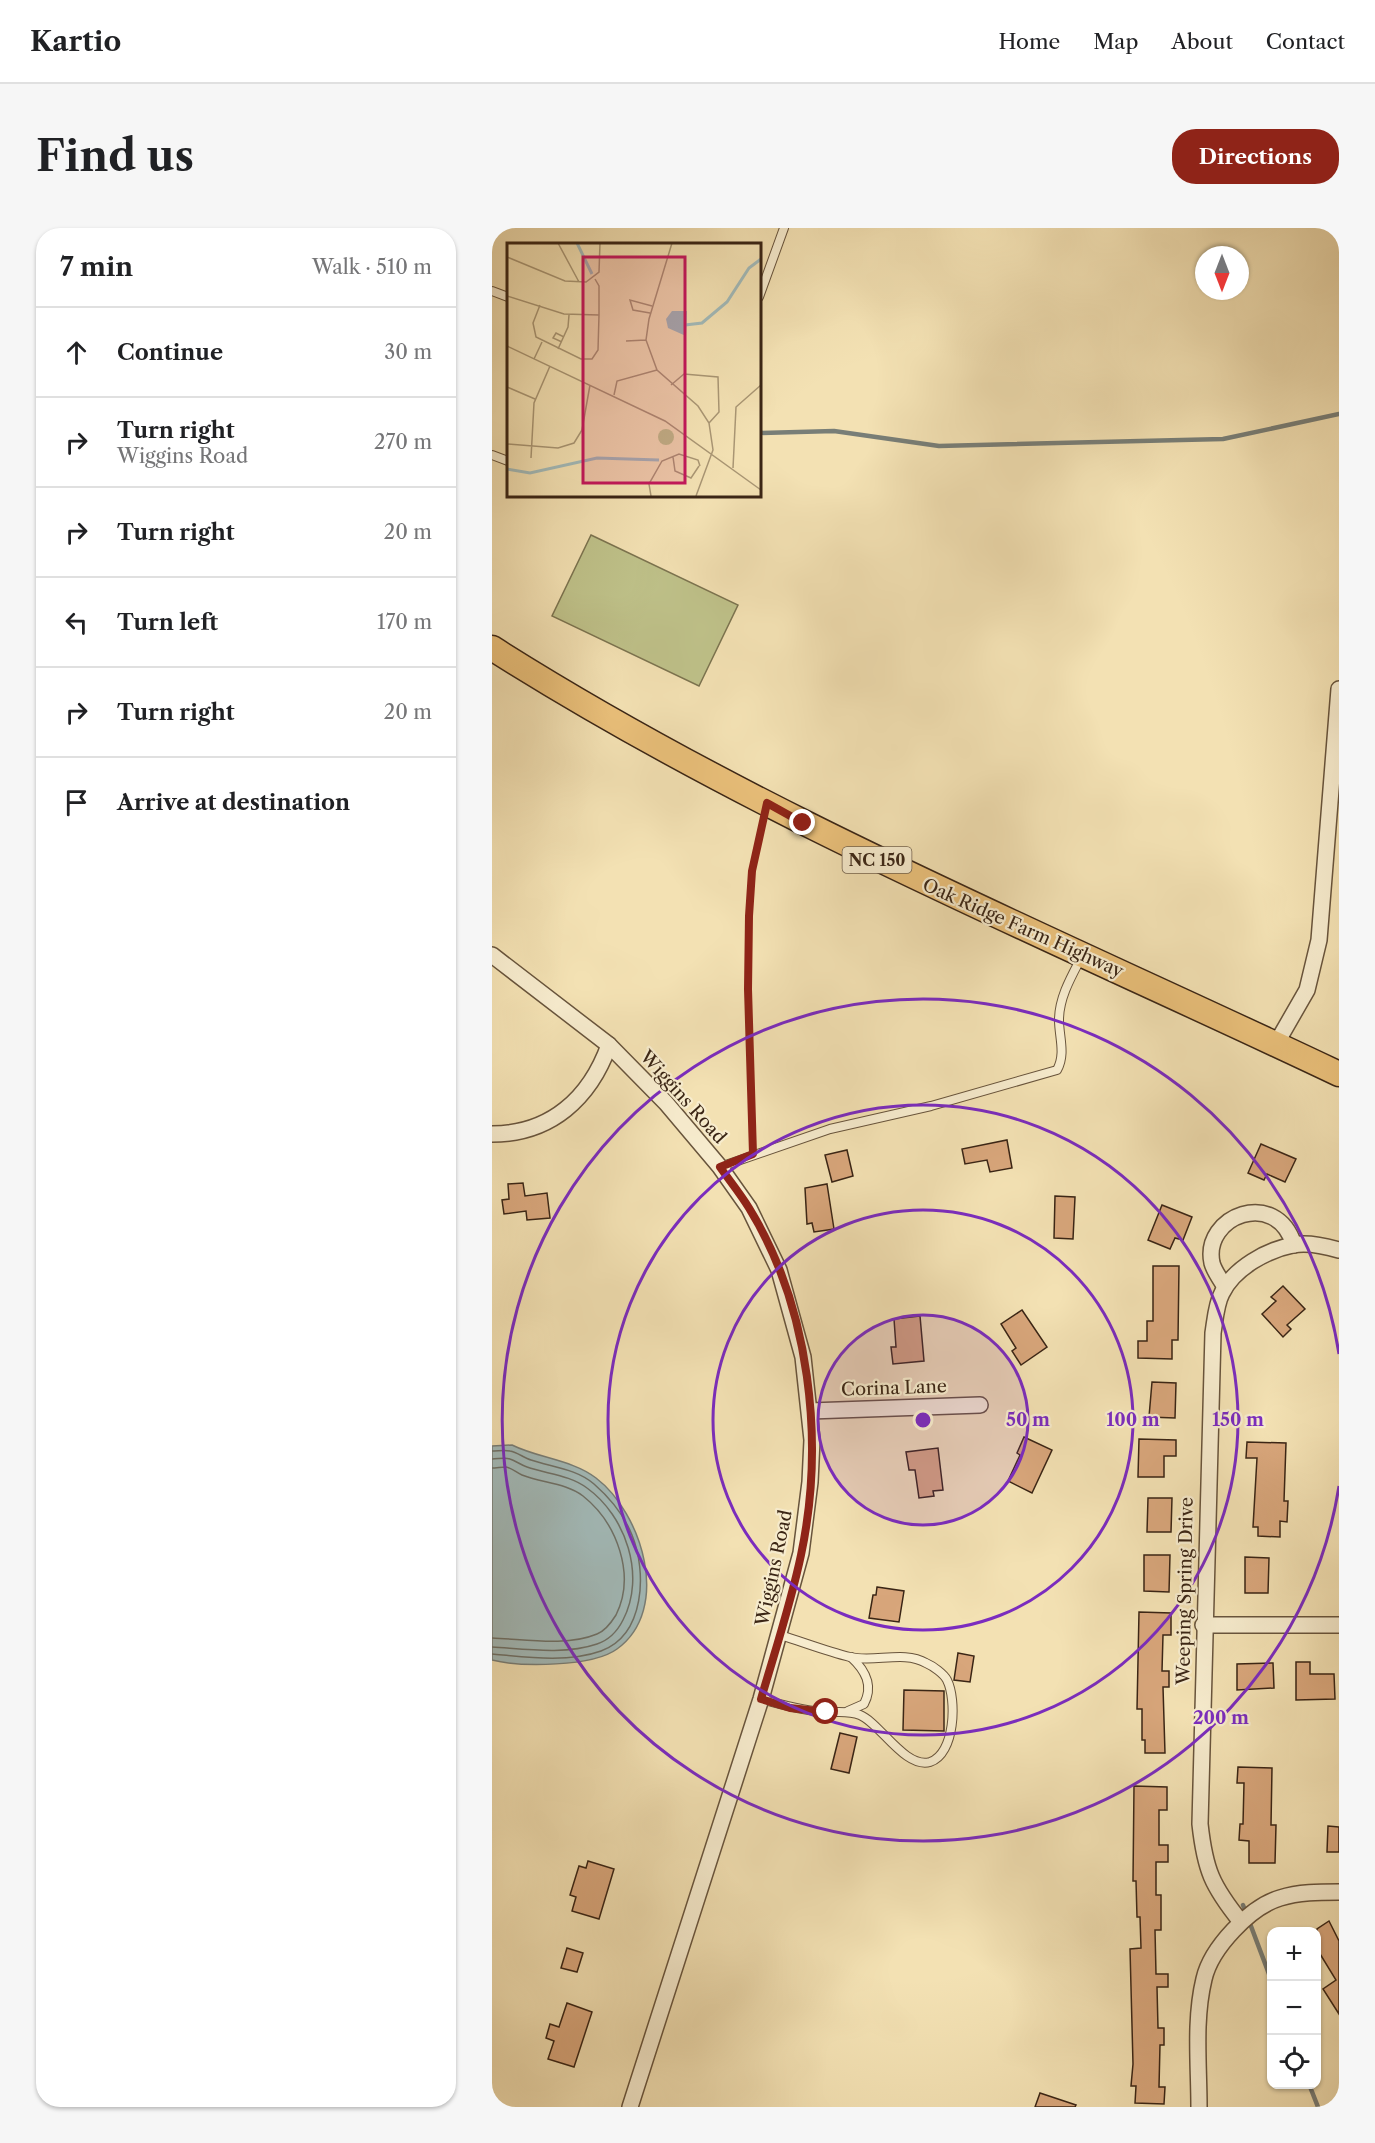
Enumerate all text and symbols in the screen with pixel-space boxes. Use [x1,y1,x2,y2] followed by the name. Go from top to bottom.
[30,24,121,58] text: Kartio
[999,29,1060,54] text: Home
[1093,29,1138,54] text: Map
[1171,29,1233,54] text: About
[1266,29,1345,54] text: Contact
[1172,129,1339,184] button: Directions
[36,130,194,182] text: Find us
[507,243,760,496] inset map
[1195,246,1249,300] north arrow
[60,251,133,283] text: 7 min
[312,255,432,279] text: Walk · 510 m
[60,336,93,369] icon: ahead
[117,339,223,366] text: Continue
[384,340,432,364] text: 30 m
[117,417,235,444] text: Turn right
[60,426,93,459] icon: right
[374,430,432,454] text: 270 m
[117,444,248,468] text: Wiggins Road
[60,516,93,549] icon: right
[117,519,235,546] text: Turn right
[384,520,432,544] text: 20 m
[60,606,93,639] icon: left
[117,609,218,636] text: Turn left
[377,610,432,634] text: 170 m
[60,696,93,729] icon: right
[117,699,235,726] text: Turn right
[384,700,432,724] text: 20 m
[60,786,93,819] icon: arrive
[117,789,350,816] text: Arrive at destination
[789,809,815,835] route end
[842,847,912,873] road number: NC 150
[919,874,1128,983] street label: Oak Ridge Farm Highway
[635,1045,731,1148] street label: Wiggins Road
[841,1375,947,1401] street label: Corina Lane
[1006,1409,1050,1431] text: 50 m
[1106,1409,1160,1431] text: 100 m
[1212,1409,1264,1431] text: 150 m
[913,1410,933,1430] centre of rings
[1172,1497,1198,1686] street label: Weeping Spring Drive
[751,1508,797,1629] street label: Wiggins Road
[812,1698,838,1724] route start
[1193,1707,1249,1729] text: 200 m
[1267,1927,1321,2089] map controls
[1267,1927,1321,1981] button: +
[1267,1981,1321,2035] button: −
[1267,2035,1321,2089] button: locate

